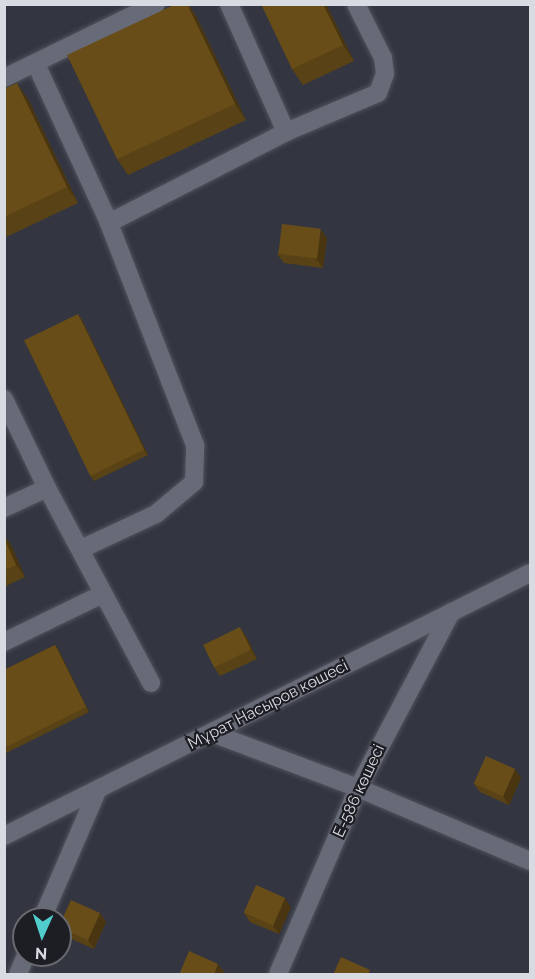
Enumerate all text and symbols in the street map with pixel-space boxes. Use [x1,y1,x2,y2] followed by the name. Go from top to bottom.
[185,656,351,754] street label: Мұрат Насыров көшесі
[329,742,389,840] street label: Е-586 көшесі
[12,907,72,967] north arrow
[35,944,48,963] text: N

